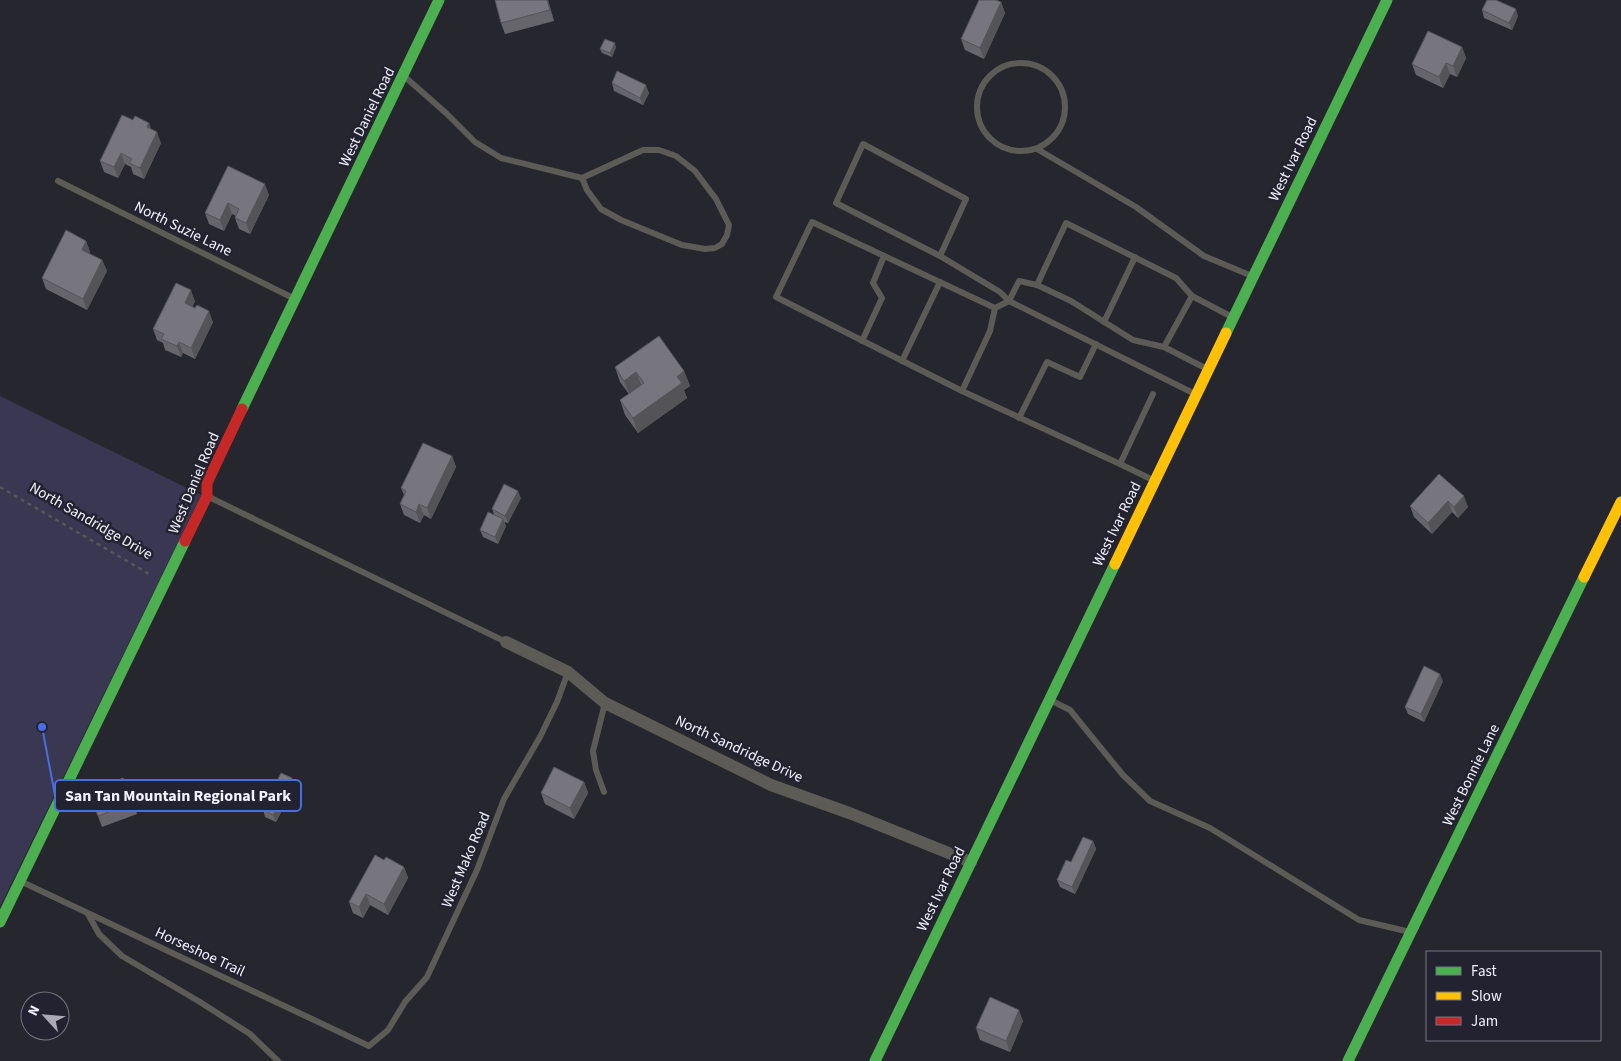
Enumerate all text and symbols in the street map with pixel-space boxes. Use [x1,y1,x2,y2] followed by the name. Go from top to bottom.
[334,64,400,170] street label: West Daniel Road
[1263,113,1323,205] street label: West Ivar Road
[131,196,235,262] street label: North Suzie Lane
[163,429,225,537] street label: West Daniel Road
[26,477,156,565] street label: North Sandridge Drive
[1087,478,1147,570] street label: West Ivar Road
[672,710,806,788] street label: North Sandridge Drive
[1437,720,1505,830] street label: West Bonnie Lane
[55,780,301,811] callout: San Tan Mountain Regional Park
[65,785,291,807] text: San Tan Mountain Regional Park
[436,809,496,911] street label: West Mako Road
[911,843,971,935] street label: West Ivar Road
[152,922,249,982] street label: Horseshoe Trail
[1426,951,1601,1041] legend
[1471,961,1497,982] text: Fast
[1471,986,1502,1007] text: Slow
[20,991,70,1041] north arrow
[23,1002,45,1019] text: N
[1471,1011,1498,1032] text: Jam

